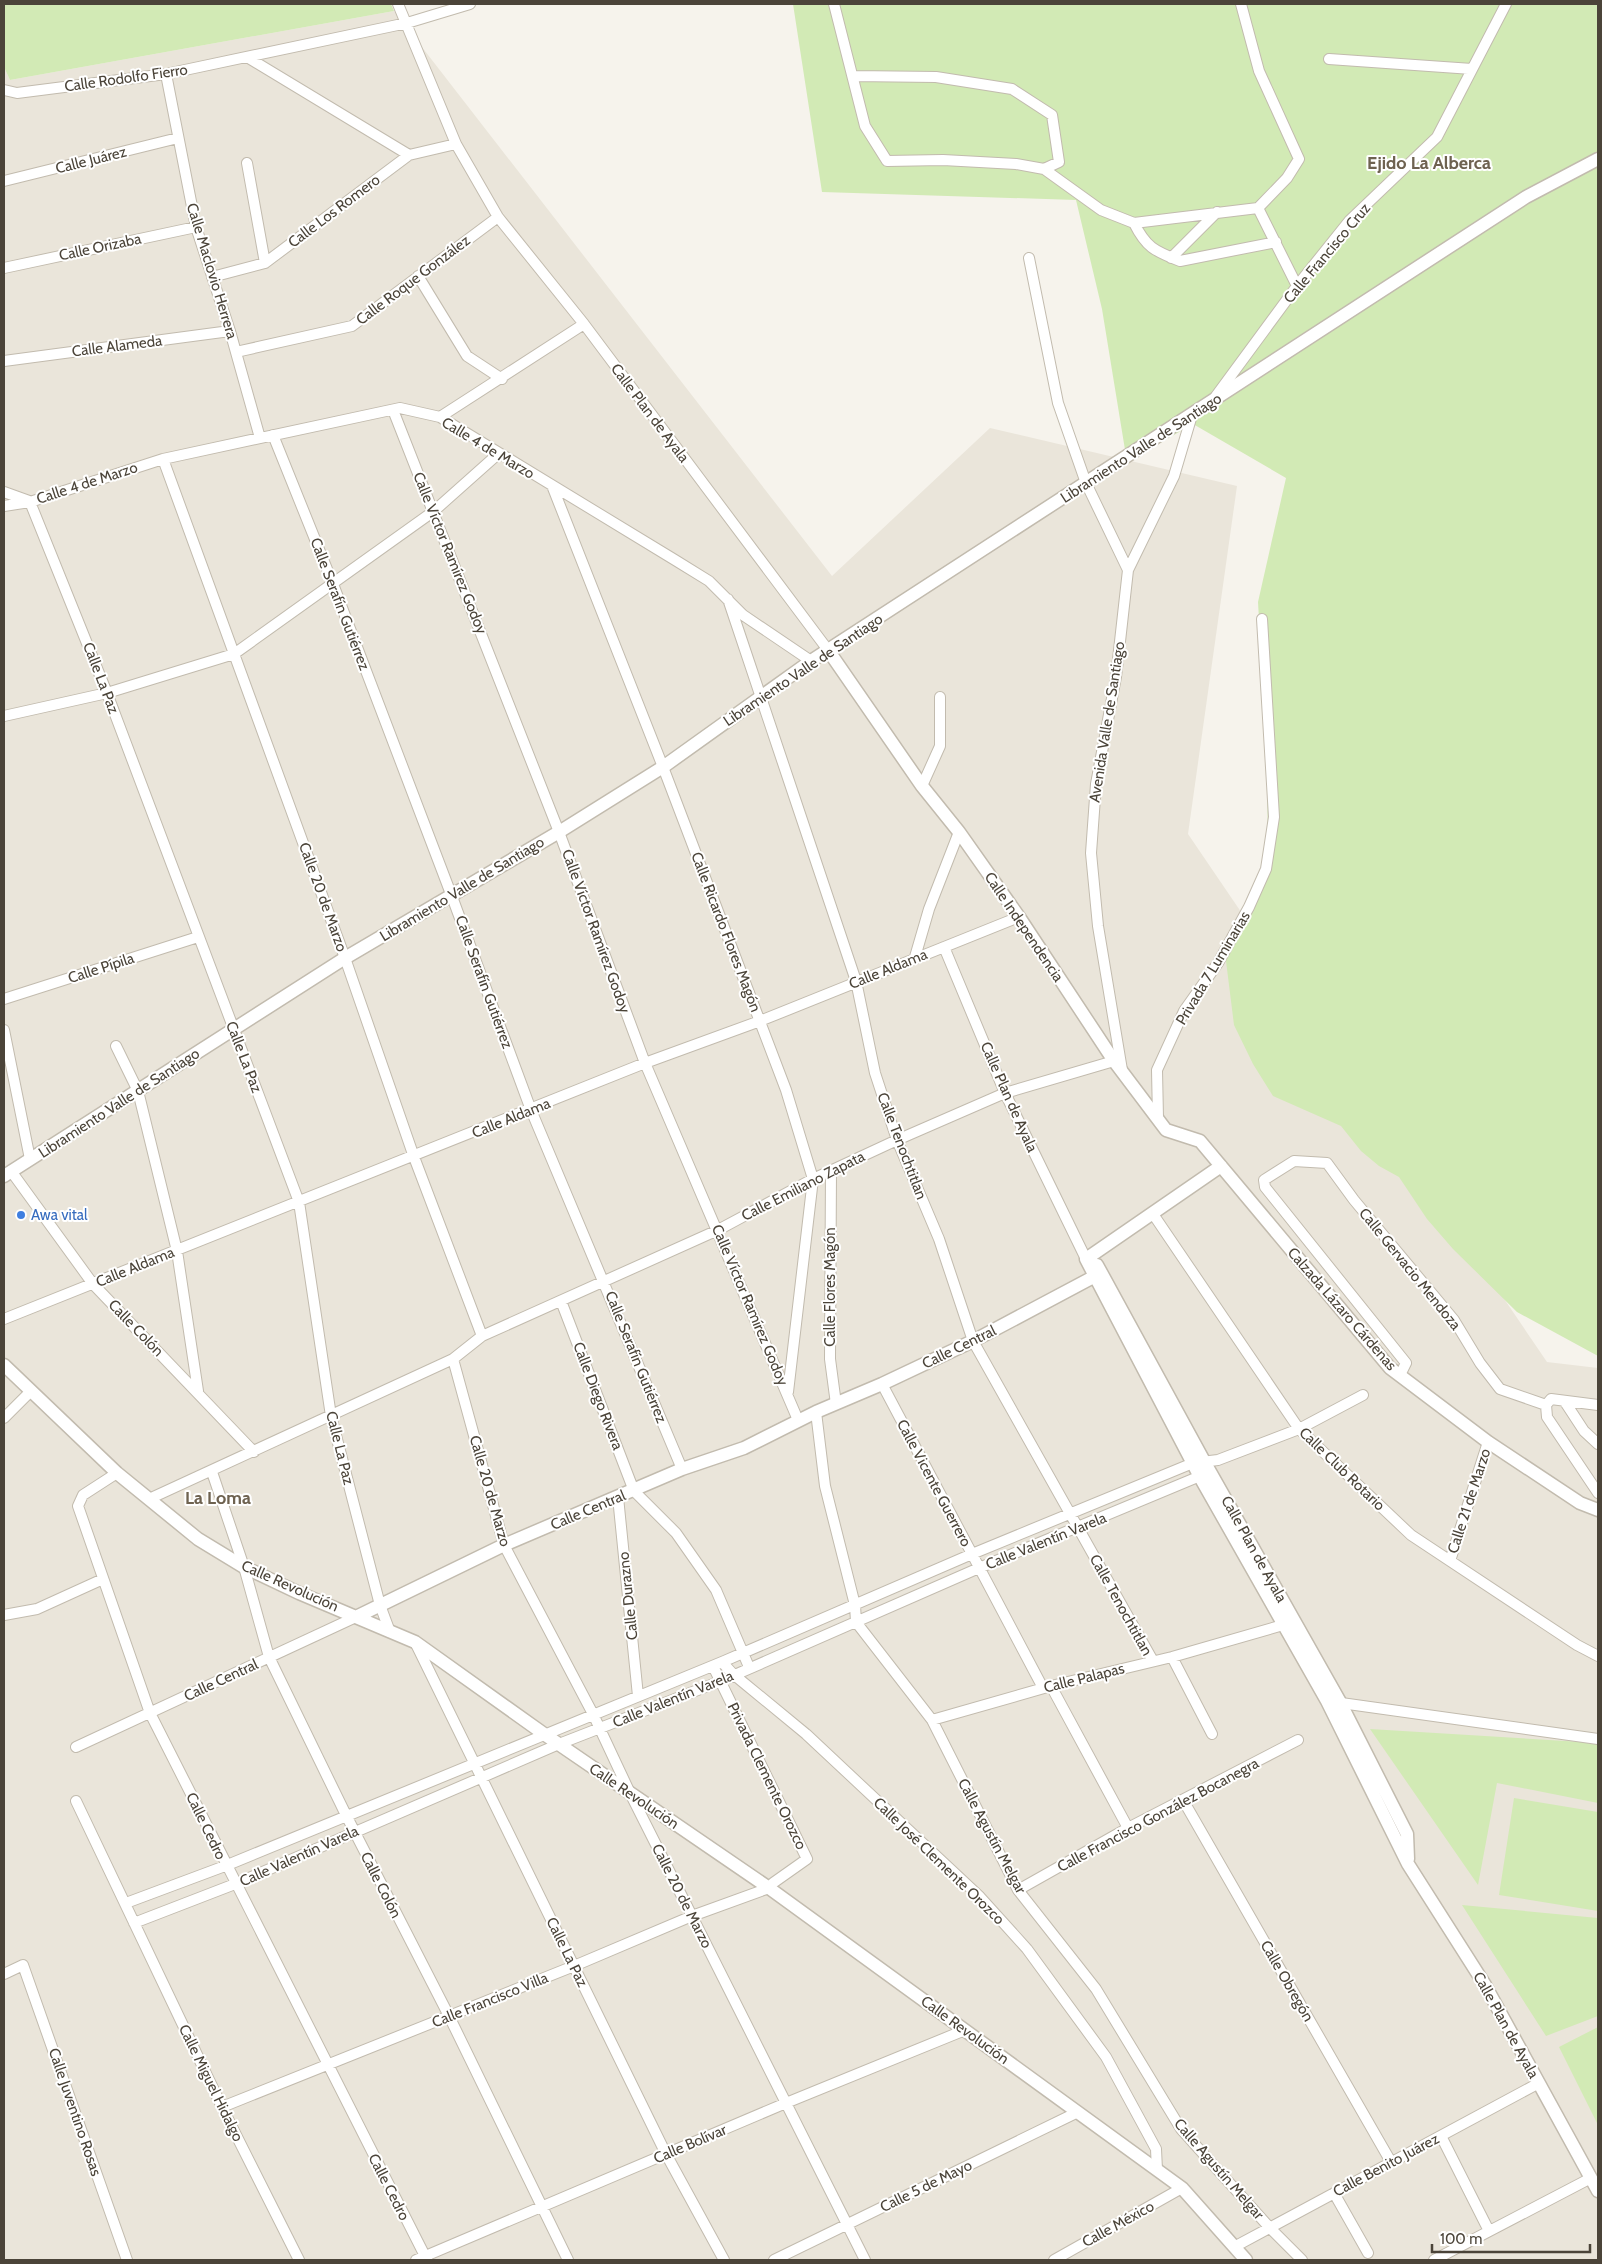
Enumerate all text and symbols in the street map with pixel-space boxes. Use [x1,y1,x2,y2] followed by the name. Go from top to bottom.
[63,60,189,96] street label: Calle Rodolfo Fierro
[54,142,128,178] street label: Calle Juárez
[1367,152,1491,174] district label: Ejido La Alberca
[285,171,383,251] street label: Calle Los Romero
[1280,199,1374,307] street label: Calle Francisco Cruz
[183,201,241,342] street label: Calle Maclovio Herrera
[57,229,144,264] street label: Calle Orizaba
[353,231,473,329] street label: Calle Roque González
[71,331,164,360] street label: Calle Alameda
[607,360,693,467] street label: Calle Plan de Ayala
[1057,389,1225,507] street label: Libramiento Valle de Santiago
[438,413,538,483] street label: Calle 4 de Marzo
[34,458,140,508] street label: Calle 4 de Marzo
[409,469,491,637] street label: Calle Víctor Ramírez Godoy
[306,535,374,673] street label: Calle Serafín Gutiérrez
[720,610,886,730] street label: Libramiento Valle de Santiago
[79,640,123,716] street label: Calle La Paz
[1085,640,1129,804] street label: Avenida Valle de Santiago
[377,833,547,945] street label: Libramiento Valle de Santiago
[295,840,351,954] street label: Calle 20 de Marzo
[558,847,634,1016] street label: Calle Víctor Ramírez Godoy
[687,849,765,1015] street label: Calle Ricardo Flores Magón
[981,869,1068,986] street label: Calle Independencia
[1172,908,1254,1028] street label: Privada 7 Luminarias
[452,913,516,1051] street label: Calle Serafín Gutiérrez
[846,945,931,993] street label: Calle Aldama
[66,949,137,987] street label: Calle Pípila
[222,1019,266,1095] street label: Calle La Paz
[977,1039,1042,1156] street label: Calle Plan de Ayala
[35,1044,203,1162] street label: Libramiento Valle de Santiago
[873,1090,931,1202] street label: Calle Tenochtitlan
[469,1094,554,1142] street label: Calle Aldama
[738,1147,868,1225] street label: Calle Emiliano Zapata
[1355,1204,1465,1334] street label: Calle Gervacio Mendoza
[31,1206,88,1224] place label: Awa vital
[15,1209,27,1221] marker: Awa vital
[708,1222,792,1389] street label: Calle Víctor Ramírez Godoy
[821,1227,839,1347] street label: Calle Flores Magón
[93,1243,178,1291] street label: Calle Aldama
[1284,1244,1400,1374] street label: Calzada Lázaro Cárdenas
[601,1289,671,1425] street label: Calle Serafín Gutiérrez
[105,1296,167,1360] street label: Calle Colón
[919,1321,999,1373] street label: Calle Central
[569,1339,627,1453] street label: Calle Diego Rivera
[322,1409,358,1487] street label: Calle La Paz
[893,1416,975,1550] street label: Calle Vicente Guerrero
[1295,1424,1389,1514] street label: Calle Club Rotario
[466,1433,514,1549] street label: Calle 20 de Marzo
[1444,1446,1494,1556] street label: Calle 21 de Marzo
[548,1486,629,1534] street label: Calle Central
[185,1487,251,1509] district label: La Loma
[1217,1493,1291,1606] street label: Calle Plan de Ayala
[983,1508,1110,1573] street label: Calle Valentín Varela
[614,1551,642,1641] street label: Calle Durazno
[1086,1551,1156,1659] street label: Calle Tenochtitlan
[239,1557,341,1615] street label: Calle Revolución
[181,1655,261,1705] street label: Calle Central
[1042,1659,1126,1697] street label: Calle Palapas
[610,1666,737,1731] street label: Calle Valentín Varela
[724,1700,810,1852] street label: Privada Clemente Orozco
[1054,1754,1262,1876] street label: Calle Francisco González Bocanegra
[586,1759,682,1833] street label: Calle Revolución
[954,1775,1030,1897] street label: Calle Agustín Melgar
[182,1790,230,1862] street label: Calle Cedro
[870,1794,1008,1928] street label: Calle José Clemente Orozco
[237,1821,362,1890] street label: Calle Valentín Varela
[648,1841,716,1951] street label: Calle 20 de Marzo
[357,1849,405,1921] street label: Calle Colón
[542,1914,592,1990] street label: Calle La Paz
[1257,1937,1317,2025] street label: Calle Obregón
[429,1968,551,2032] street label: Calle Francisco Villa
[1469,1969,1543,2082] street label: Calle Plan de Ayala
[917,1992,1013,2068] street label: Calle Revolución
[175,2022,247,2144] street label: Calle Miguel Hidalgo
[45,2046,105,2178] street label: Calle Juventino Rosas
[1170,2115,1268,2223] street label: Calle Agustín Melgar
[651,2120,729,2167] street label: Calle Bolívar
[1330,2130,1442,2200] street label: Calle Benito Juárez
[365,2151,413,2223] street label: Calle Cedro
[877,2156,975,2216] street label: Calle 5 de Mayo
[1079,2197,1157,2251] street label: Calle México
[1432,2222,1590,2254] scale bar
[1440,2230,1482,2248] text: 100 m

